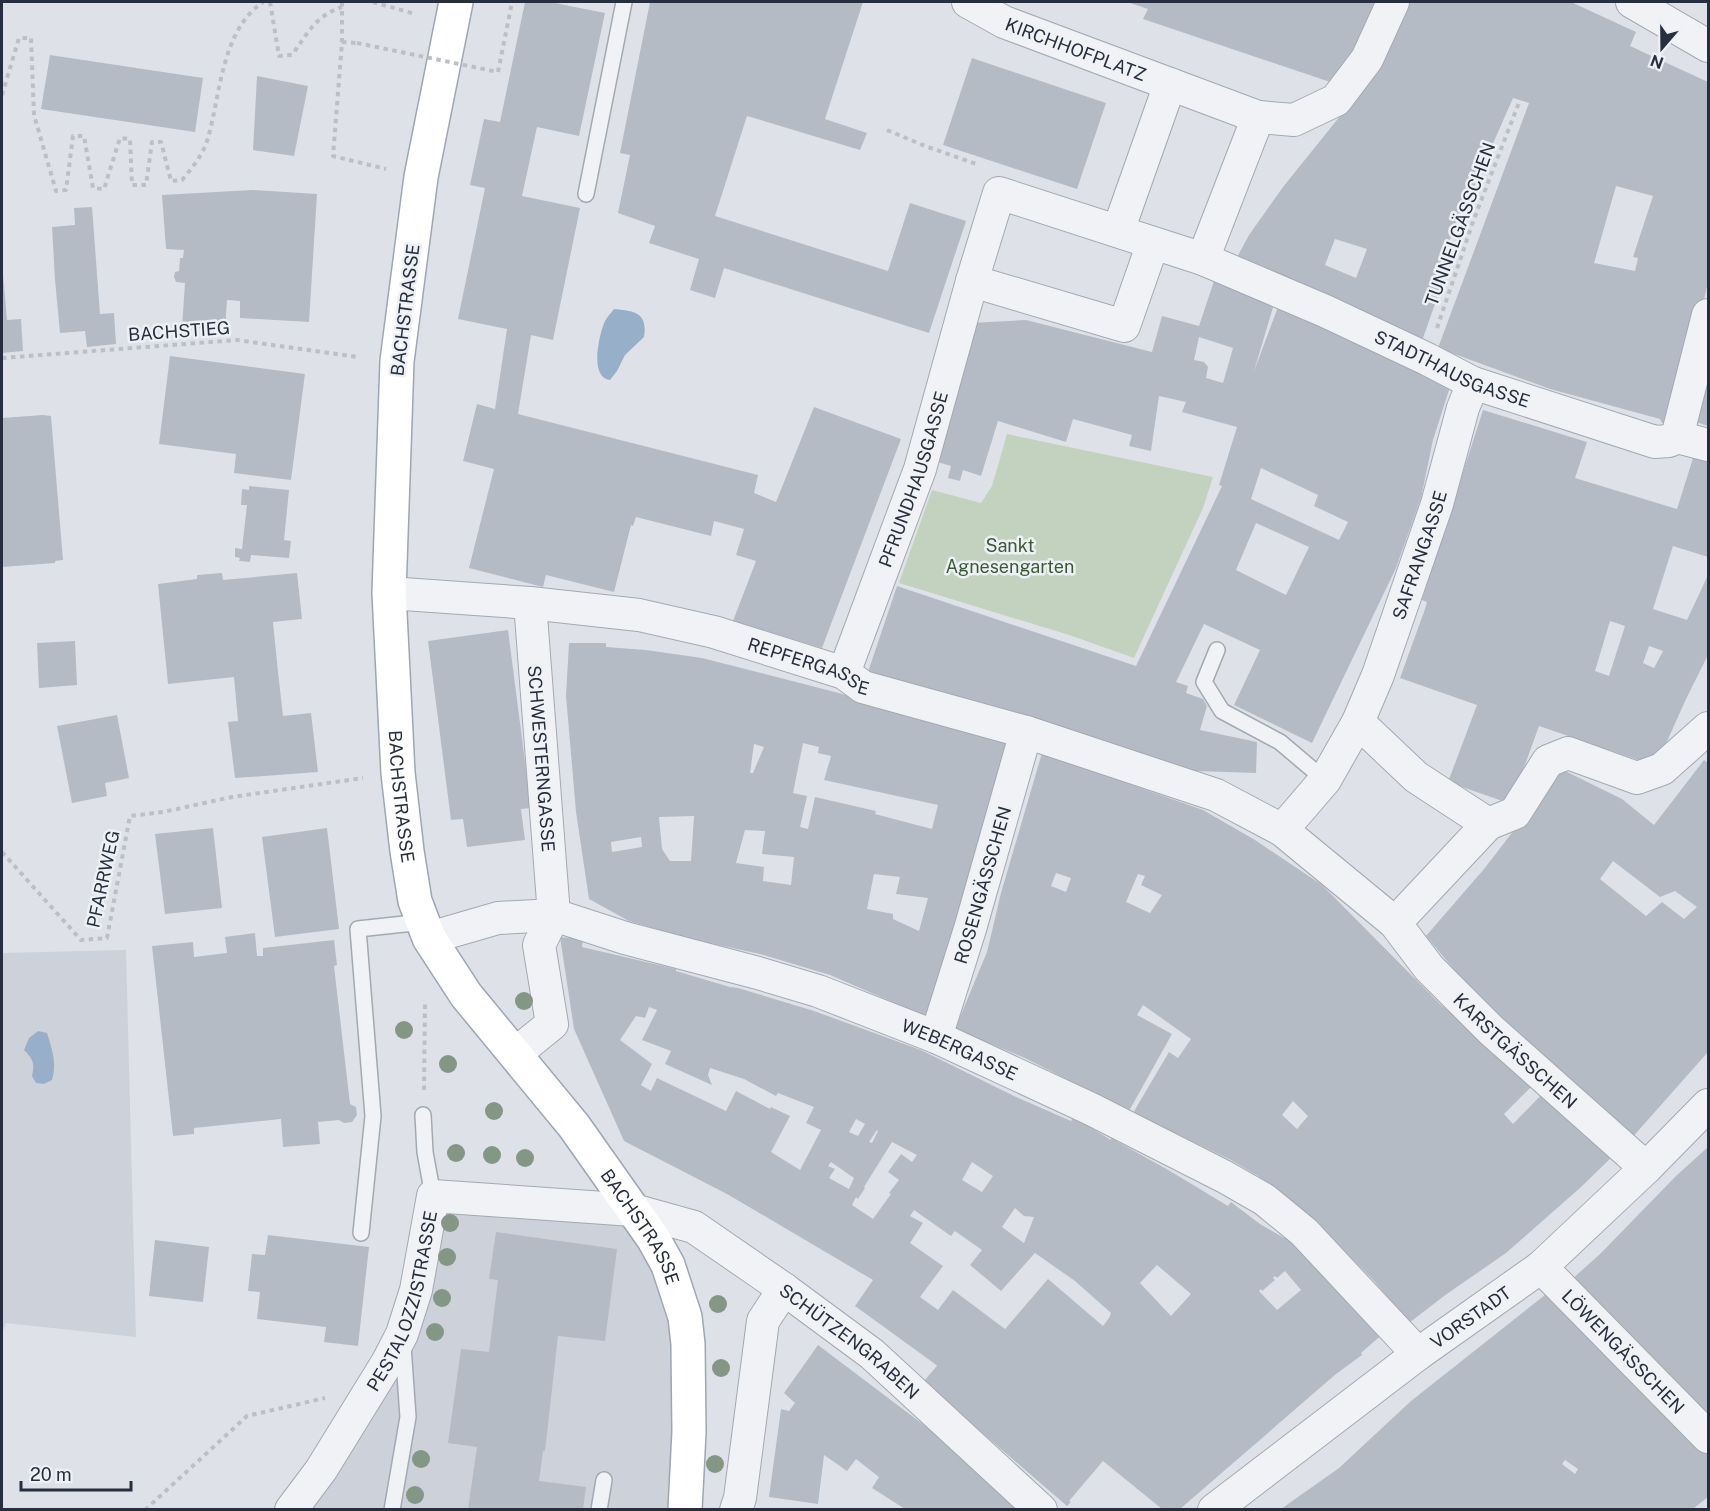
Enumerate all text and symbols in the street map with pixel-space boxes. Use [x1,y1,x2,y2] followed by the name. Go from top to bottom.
[1002,13,1149,85] street label: KIRCHHOFPLATZ
[1632,18,1692,78] north arrow
[1648,51,1666,73] text: N
[1420,139,1499,309] street label: TUNNELGÄSSCHEN
[386,243,424,377] street label: BACHSTRASSE
[127,317,231,345] street label: BACHSTIEG
[1371,325,1533,411] street label: STADTHAUSGASSE
[874,389,952,570] street label: PFRUNDHAUSGASSE
[1387,488,1451,622] street label: SAFRANGASSE
[946,535,1074,577] park label: Sankt Agnesengarten
[745,633,872,699] street label: REPFERGASSE
[524,664,560,853] street label: SCHWESTERNGASSE
[385,730,419,864] street label: BACHSTRASSE
[949,804,1015,966] street label: ROSENGÄSSCHEN
[82,828,124,930] street label: PFARRWEG
[1449,988,1582,1112] street label: KARSTGÄSSCHEN
[899,1014,1021,1084] street label: WEBERGASSE
[597,1165,684,1287] street label: BACHSTRASSE
[362,1209,441,1395] street label: PESTALOZZISTRASSE
[776,1279,924,1403] street label: SCHÜTZENGRABEN
[1426,1281,1515,1352] street label: VORSTADT
[1558,1285,1689,1418] street label: LÖWENGÄSSCHEN
[21,1454,130,1492] scale bar
[30,1464,72,1485] text: 20 m

